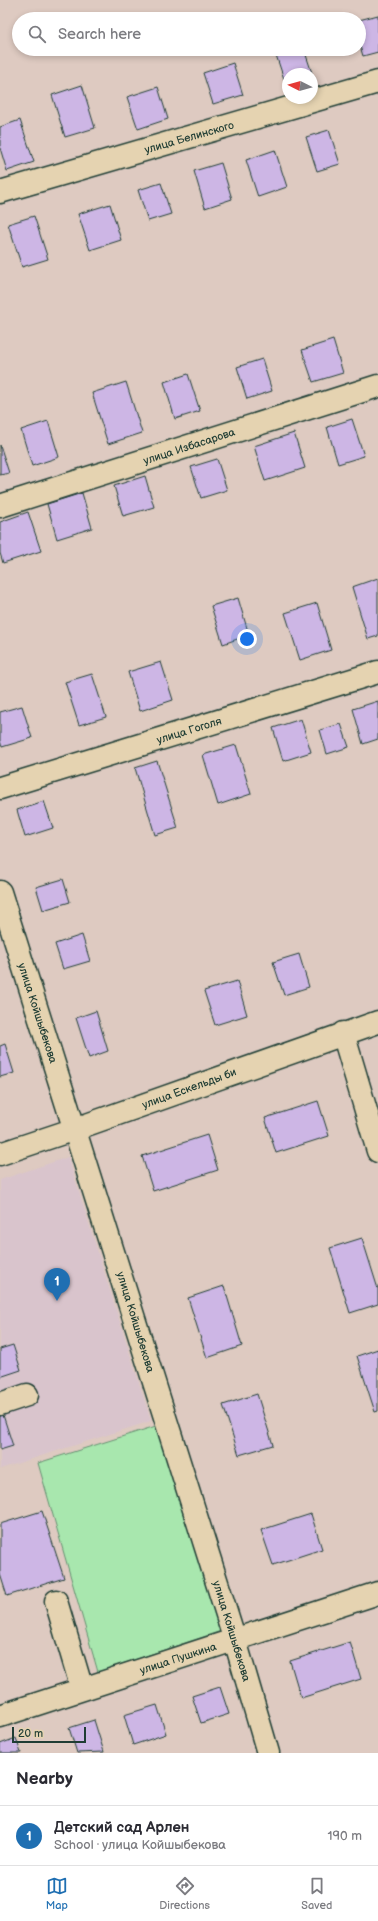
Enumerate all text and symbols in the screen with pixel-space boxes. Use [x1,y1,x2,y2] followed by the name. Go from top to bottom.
[12,12,366,56] search box
[26,23,48,45] icon: search
[58,25,141,44] text: Search here
[282,68,318,104] north arrow
[143,118,236,156] street label: улица Белинского
[142,425,237,467] street label: улица Избасарова
[237,629,257,649] your location
[155,714,223,747] street label: улица Гоголя
[15,961,60,1065] street label: улица Койшыбекова
[140,1065,238,1112] street label: улица Ескельды би
[44,1268,70,1301] pin: 1
[114,1270,157,1375] street label: улица Койшыбекова
[210,1579,253,1684] street label: улица Койшыбекова
[138,1640,219,1677] street label: улица Пушкина
[12,1725,86,1744] scale bar
[18,1727,43,1740] text: 20 m
[16,1769,73,1789] text: Nearby
[54,1818,189,1837] text: Детский сад Арлен
[26,1828,32,1844] text: 1
[328,1828,362,1844] text: 190 m
[54,1837,226,1853] text: School · улица Койшыбекова
[46,1875,68,1912] tab: Map
[159,1875,210,1912] tab: Directions
[301,1875,332,1912] tab: Saved

